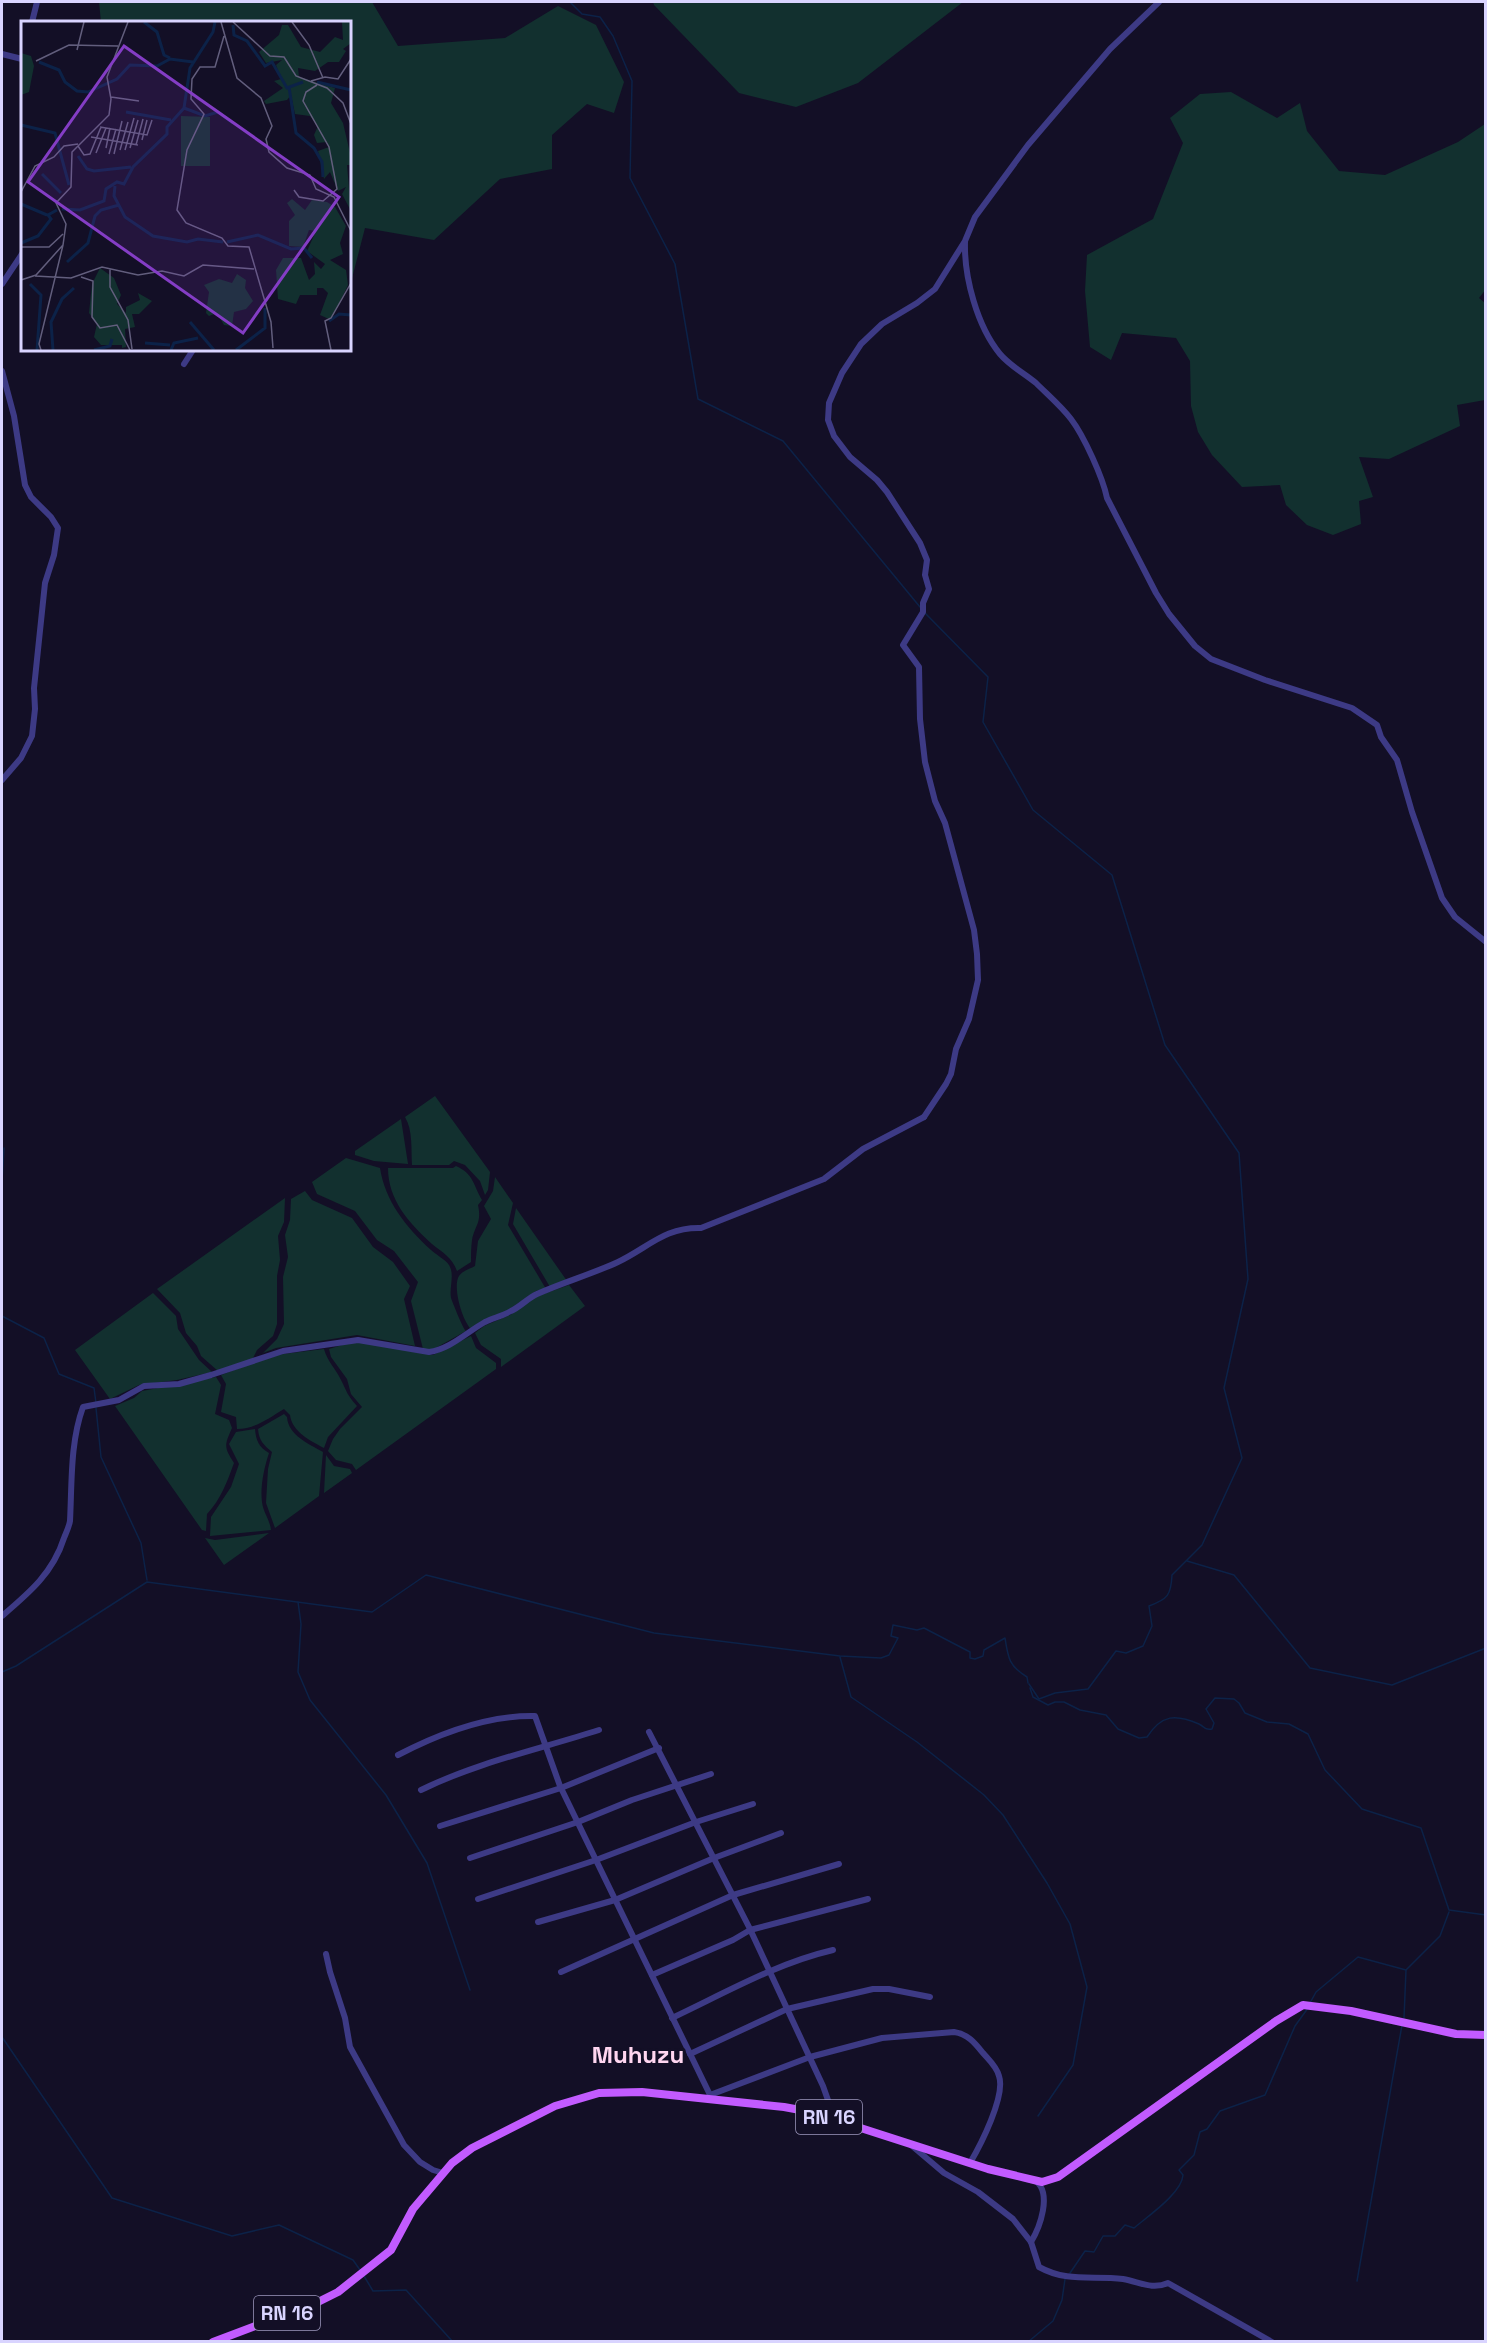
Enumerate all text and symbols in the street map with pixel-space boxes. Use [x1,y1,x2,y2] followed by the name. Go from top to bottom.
[21,21,351,351] inset map
[592,2039,684,2070] district label: Muhuzu
[796,2100,862,2134] road number: RN 16
[254,2296,320,2330] road number: RN 16

